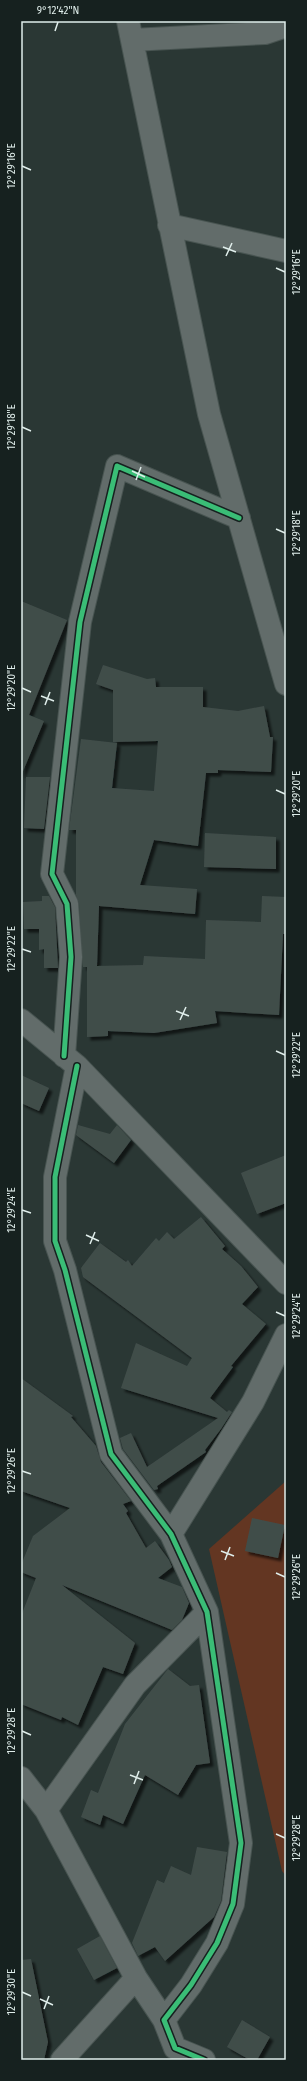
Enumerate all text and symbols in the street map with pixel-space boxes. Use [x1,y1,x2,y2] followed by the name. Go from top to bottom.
[37,5,79,17] text: 9°12'42"N
[6,143,18,189] text: 12°29'16"E
[291,249,303,295] text: 12°29'16"E
[6,404,18,450] text: 12°29'18"E
[291,510,303,556] text: 12°29'18"E
[6,665,18,711] text: 12°29'20"E
[291,771,303,817] text: 12°29'20"E
[6,926,18,972] text: 12°29'22"E
[291,1032,303,1078] text: 12°29'22"E
[6,1187,18,1233] text: 12°29'24"E
[291,1293,303,1339] text: 12°29'24"E
[6,1448,18,1494] text: 12°29'26"E
[291,1554,303,1600] text: 12°29'26"E
[6,1708,18,1754] text: 12°29'28"E
[291,1815,303,1861] text: 12°29'28"E
[6,1969,18,2015] text: 12°29'30"E

